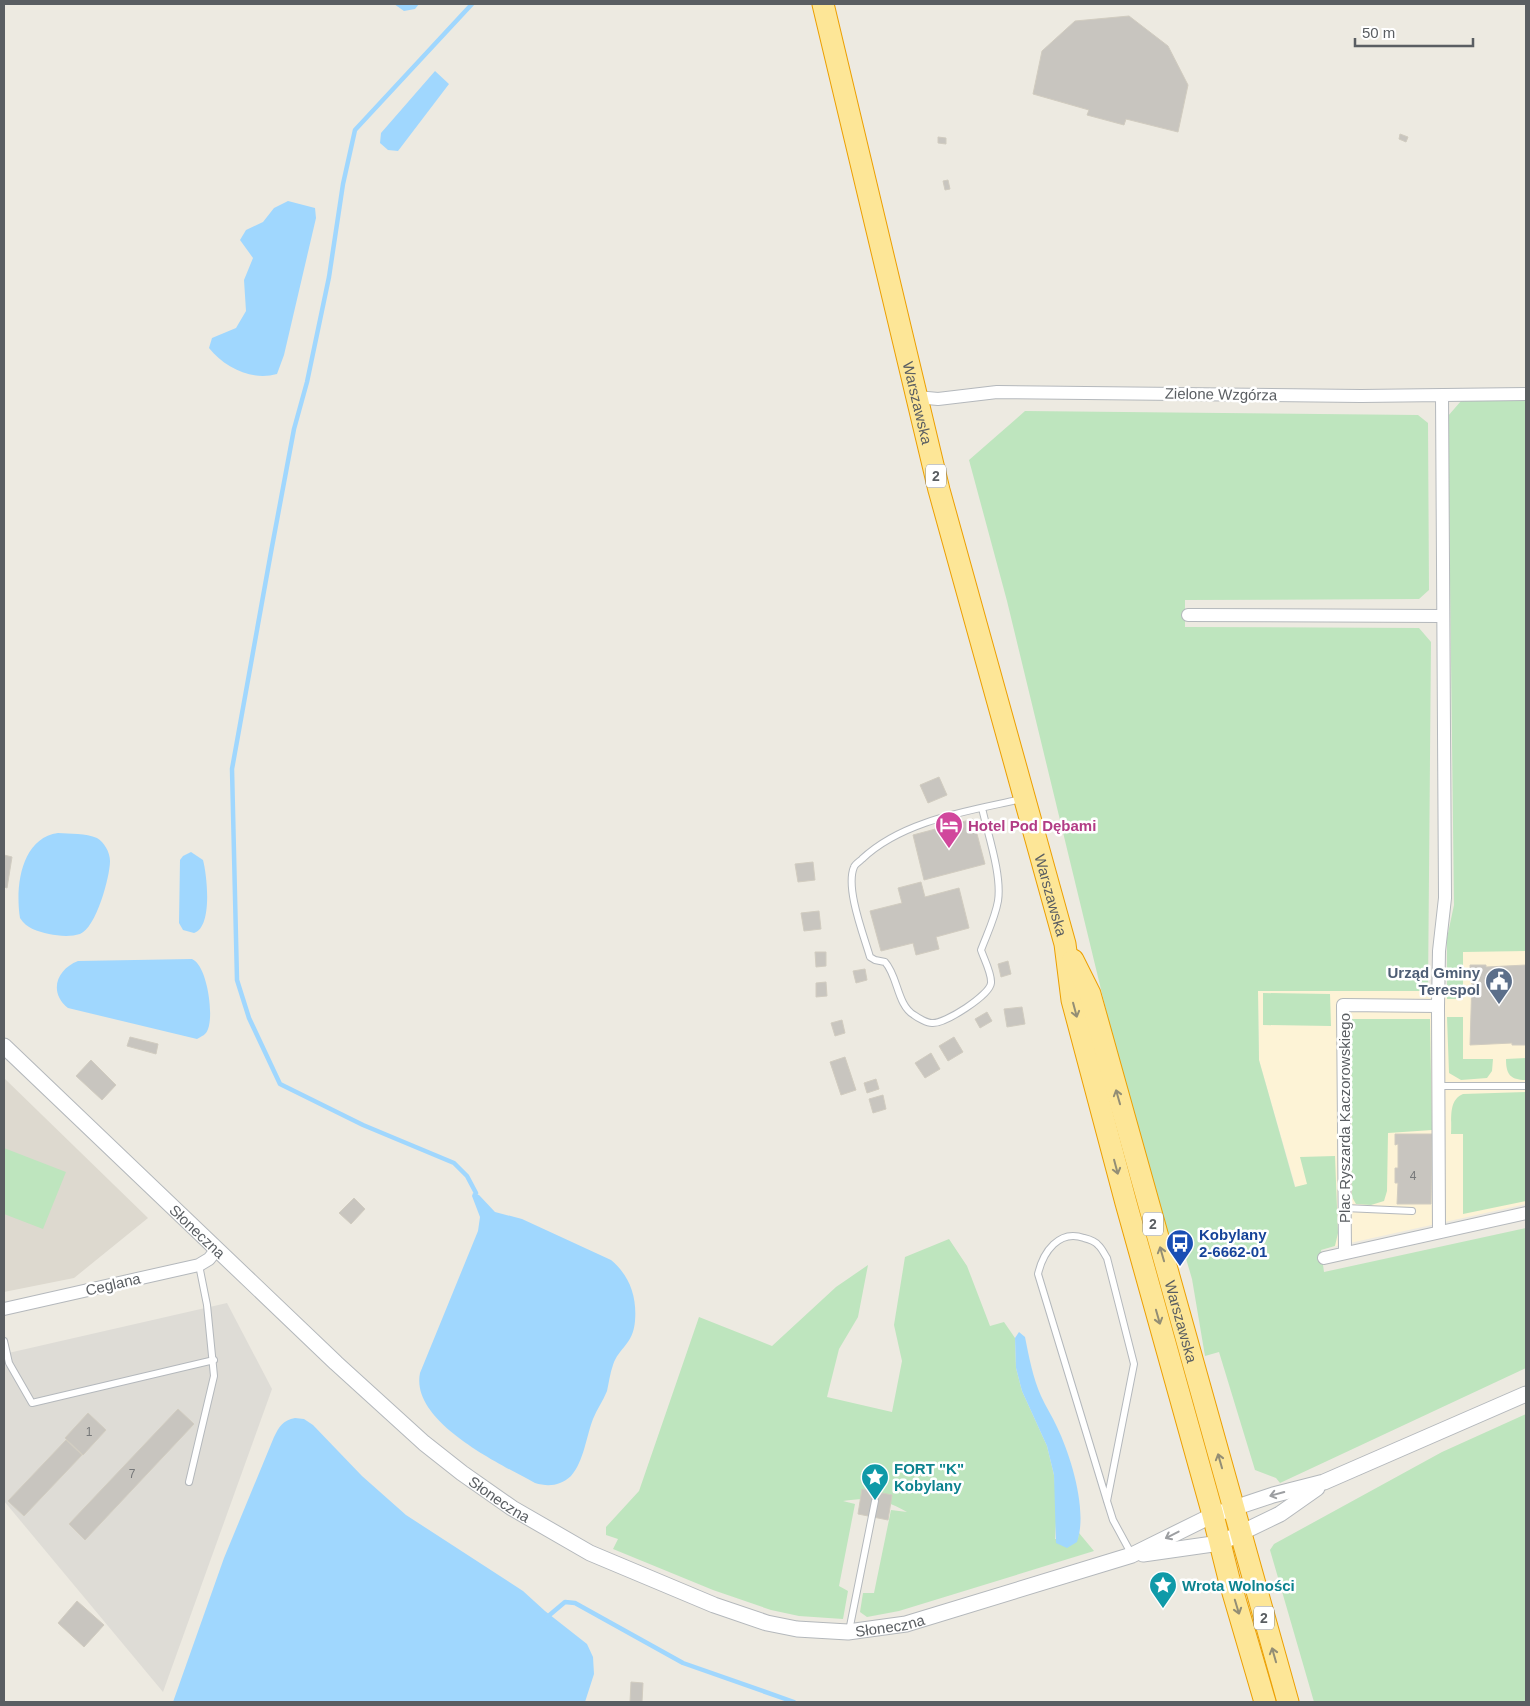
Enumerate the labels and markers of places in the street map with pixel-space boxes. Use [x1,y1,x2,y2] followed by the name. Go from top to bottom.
[934,810,964,849] hotel icon: Hotel Pod Dębami
[968,817,1096,834] place label: Hotel Pod Dębami
[1387,964,1481,998] place label: Urząd Gminy Terespol
[1484,966,1514,1005] public building icon: Urząd Gminy Terespol
[1199,1226,1267,1260] place label: Kobylany 2-6662-01
[1165,1228,1195,1267] bus stop icon: Kobylany 2-6662-01
[894,1460,964,1494] place label: FORT "K" Kobylany
[860,1462,890,1501] place icon: FORT "K" Kobylany
[1148,1570,1178,1609] place icon: Wrota Wolności
[1182,1577,1295,1594] place label: Wrota Wolności

